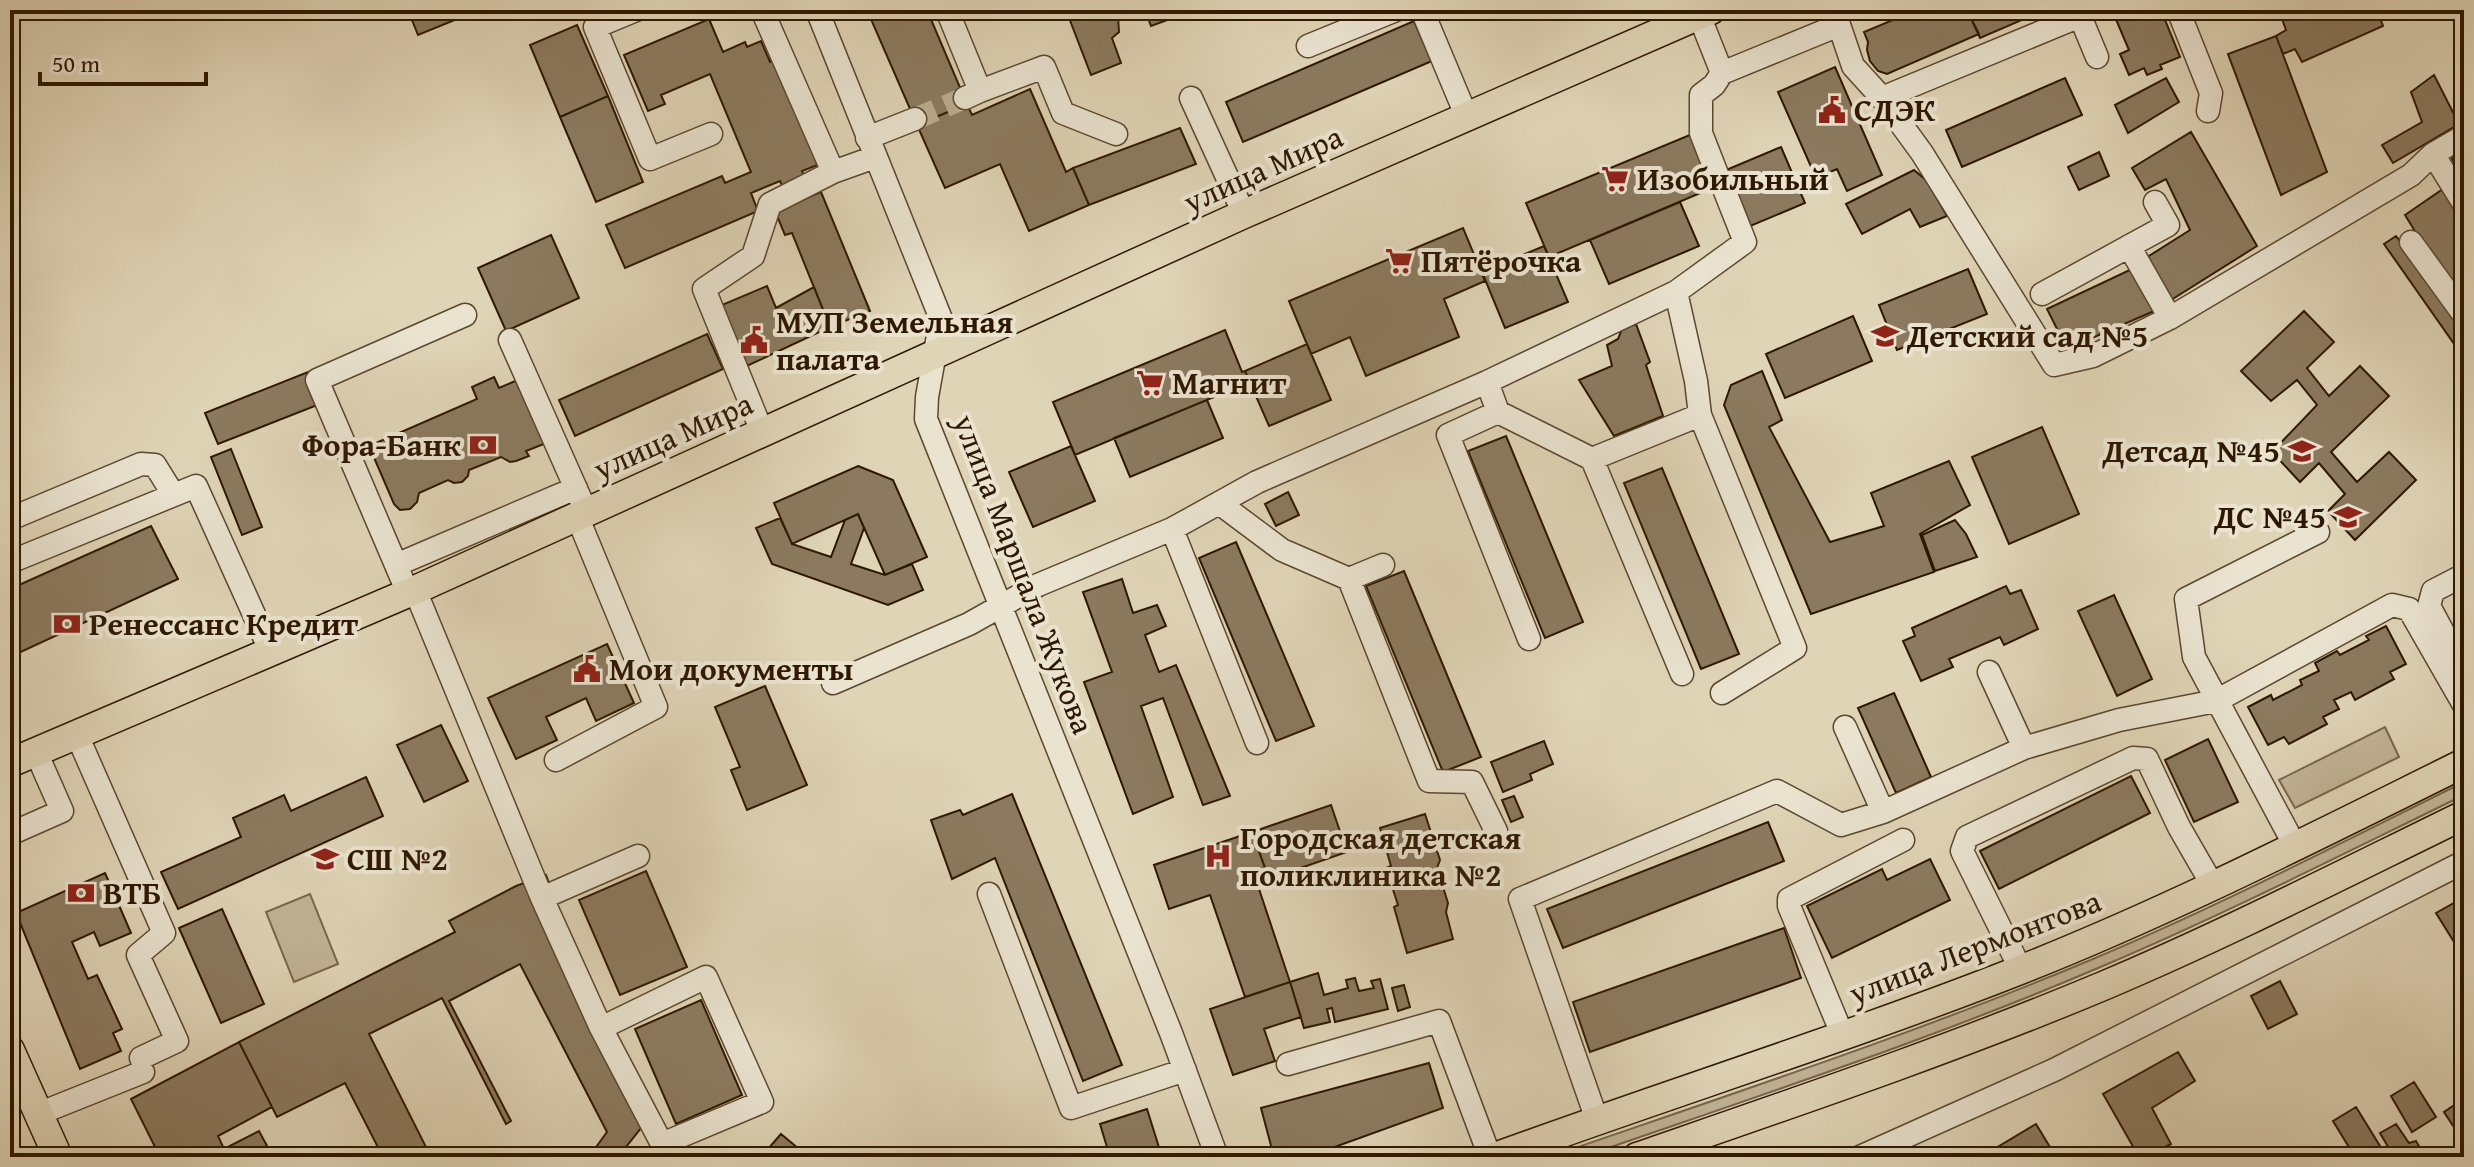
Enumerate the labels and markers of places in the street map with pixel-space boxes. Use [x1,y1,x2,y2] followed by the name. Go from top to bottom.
[1854,86,1936,133] place label: СДЭК
[1817,95,1847,125] public building icon: СДЭК
[1637,155,1829,202] place label: Изобильный
[1600,164,1630,194] supermarket icon: Изобильный
[1421,237,1582,284] place label: Пятёрочка
[1384,246,1414,276] supermarket icon: Пятёрочка
[776,298,1013,382] place label: МУП Земельная палата
[1906,312,2148,359] place label: Детский сад №5
[1870,321,1900,351] school or university icon: Детский сад №5
[739,325,769,355] public building icon: МУП Земельная палата
[1172,359,1287,406] place label: Магнит
[1135,368,1165,398] supermarket icon: Магнит
[302,421,462,468] place label: Фора-Банк
[2101,427,2280,474] place label: Детсад №45
[468,430,498,460] bank icon: Фора-Банк
[2287,436,2317,466] school or university icon: Детсад №45
[2213,493,2326,540] place label: ДС №45
[2333,502,2363,532] school or university icon: ДС №45
[89,600,359,647] place label: Ренессанс Кредит
[52,609,82,639] bank icon: Ренессанс Кредит
[609,645,854,692] place label: Мои документы
[572,654,602,684] public building icon: Мои документы
[1240,814,1521,898] place label: Городская детская поликлиника №2
[347,835,448,882] place label: СШ №2
[1203,841,1233,871] hospital icon: Городская детская поликлиника №2
[310,844,340,874] school or university icon: СШ №2
[103,869,161,916] place label: ВТБ
[66,878,96,908] bank icon: ВТБ

